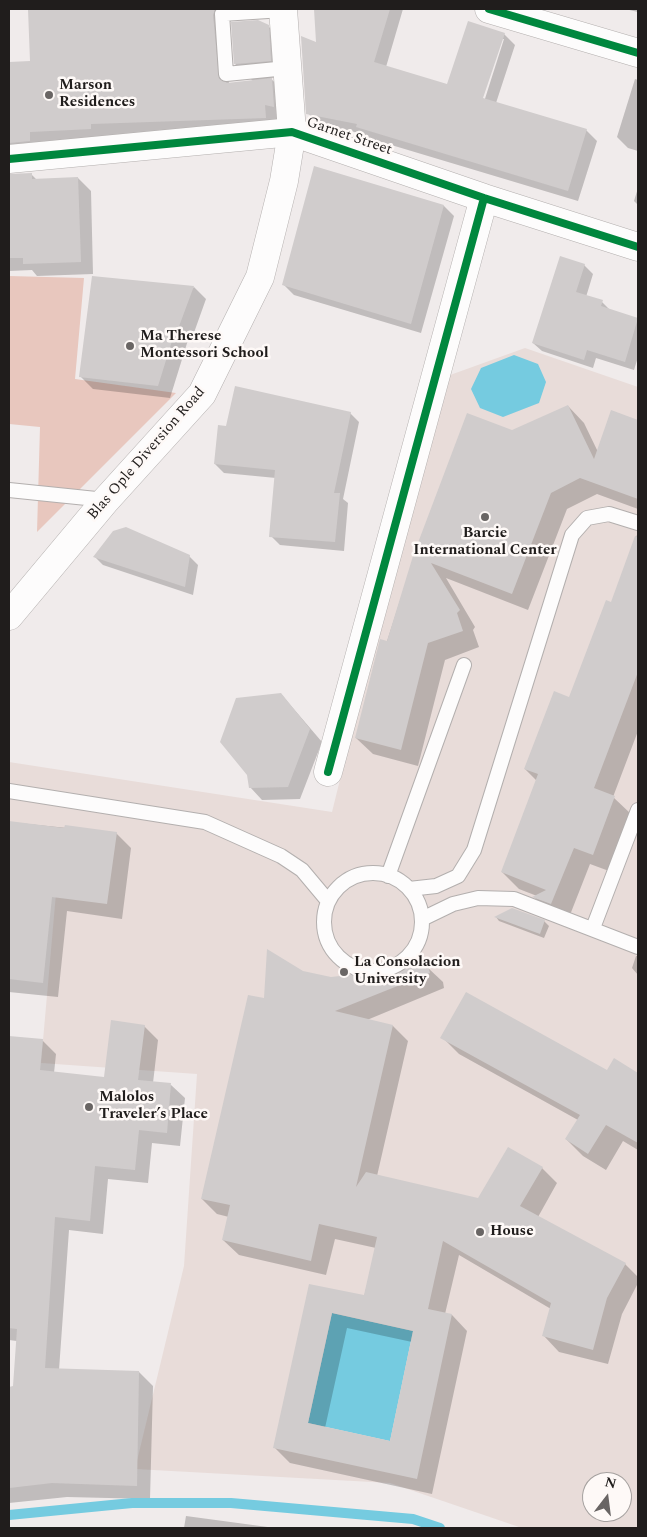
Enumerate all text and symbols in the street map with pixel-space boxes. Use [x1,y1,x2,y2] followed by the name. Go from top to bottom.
[59,77,135,112] place label: Marson Residences
[43,89,55,101] marker: Marson Residences
[304,114,394,160] street label: Garnet Street
[140,328,269,363] place label: Ma Therese Montessori School
[124,340,136,352] marker: Ma Therese Montessori School
[84,384,210,524] street label: Blas Ople Diversion Road
[479,511,491,523] marker: Barcie International Center
[413,525,557,560] place label: Barcie International Center
[354,954,460,989] place label: La Consolacion University
[338,966,350,978] marker: La Consolacion University
[99,1089,208,1124] place label: Malolos Traveler’s Place
[83,1101,95,1113] marker: Malolos Traveler’s Place
[490,1223,534,1241] place label: House
[474,1226,486,1238] marker: House
[603,1471,619,1495] text: N
[582,1472,632,1522] north arrow

